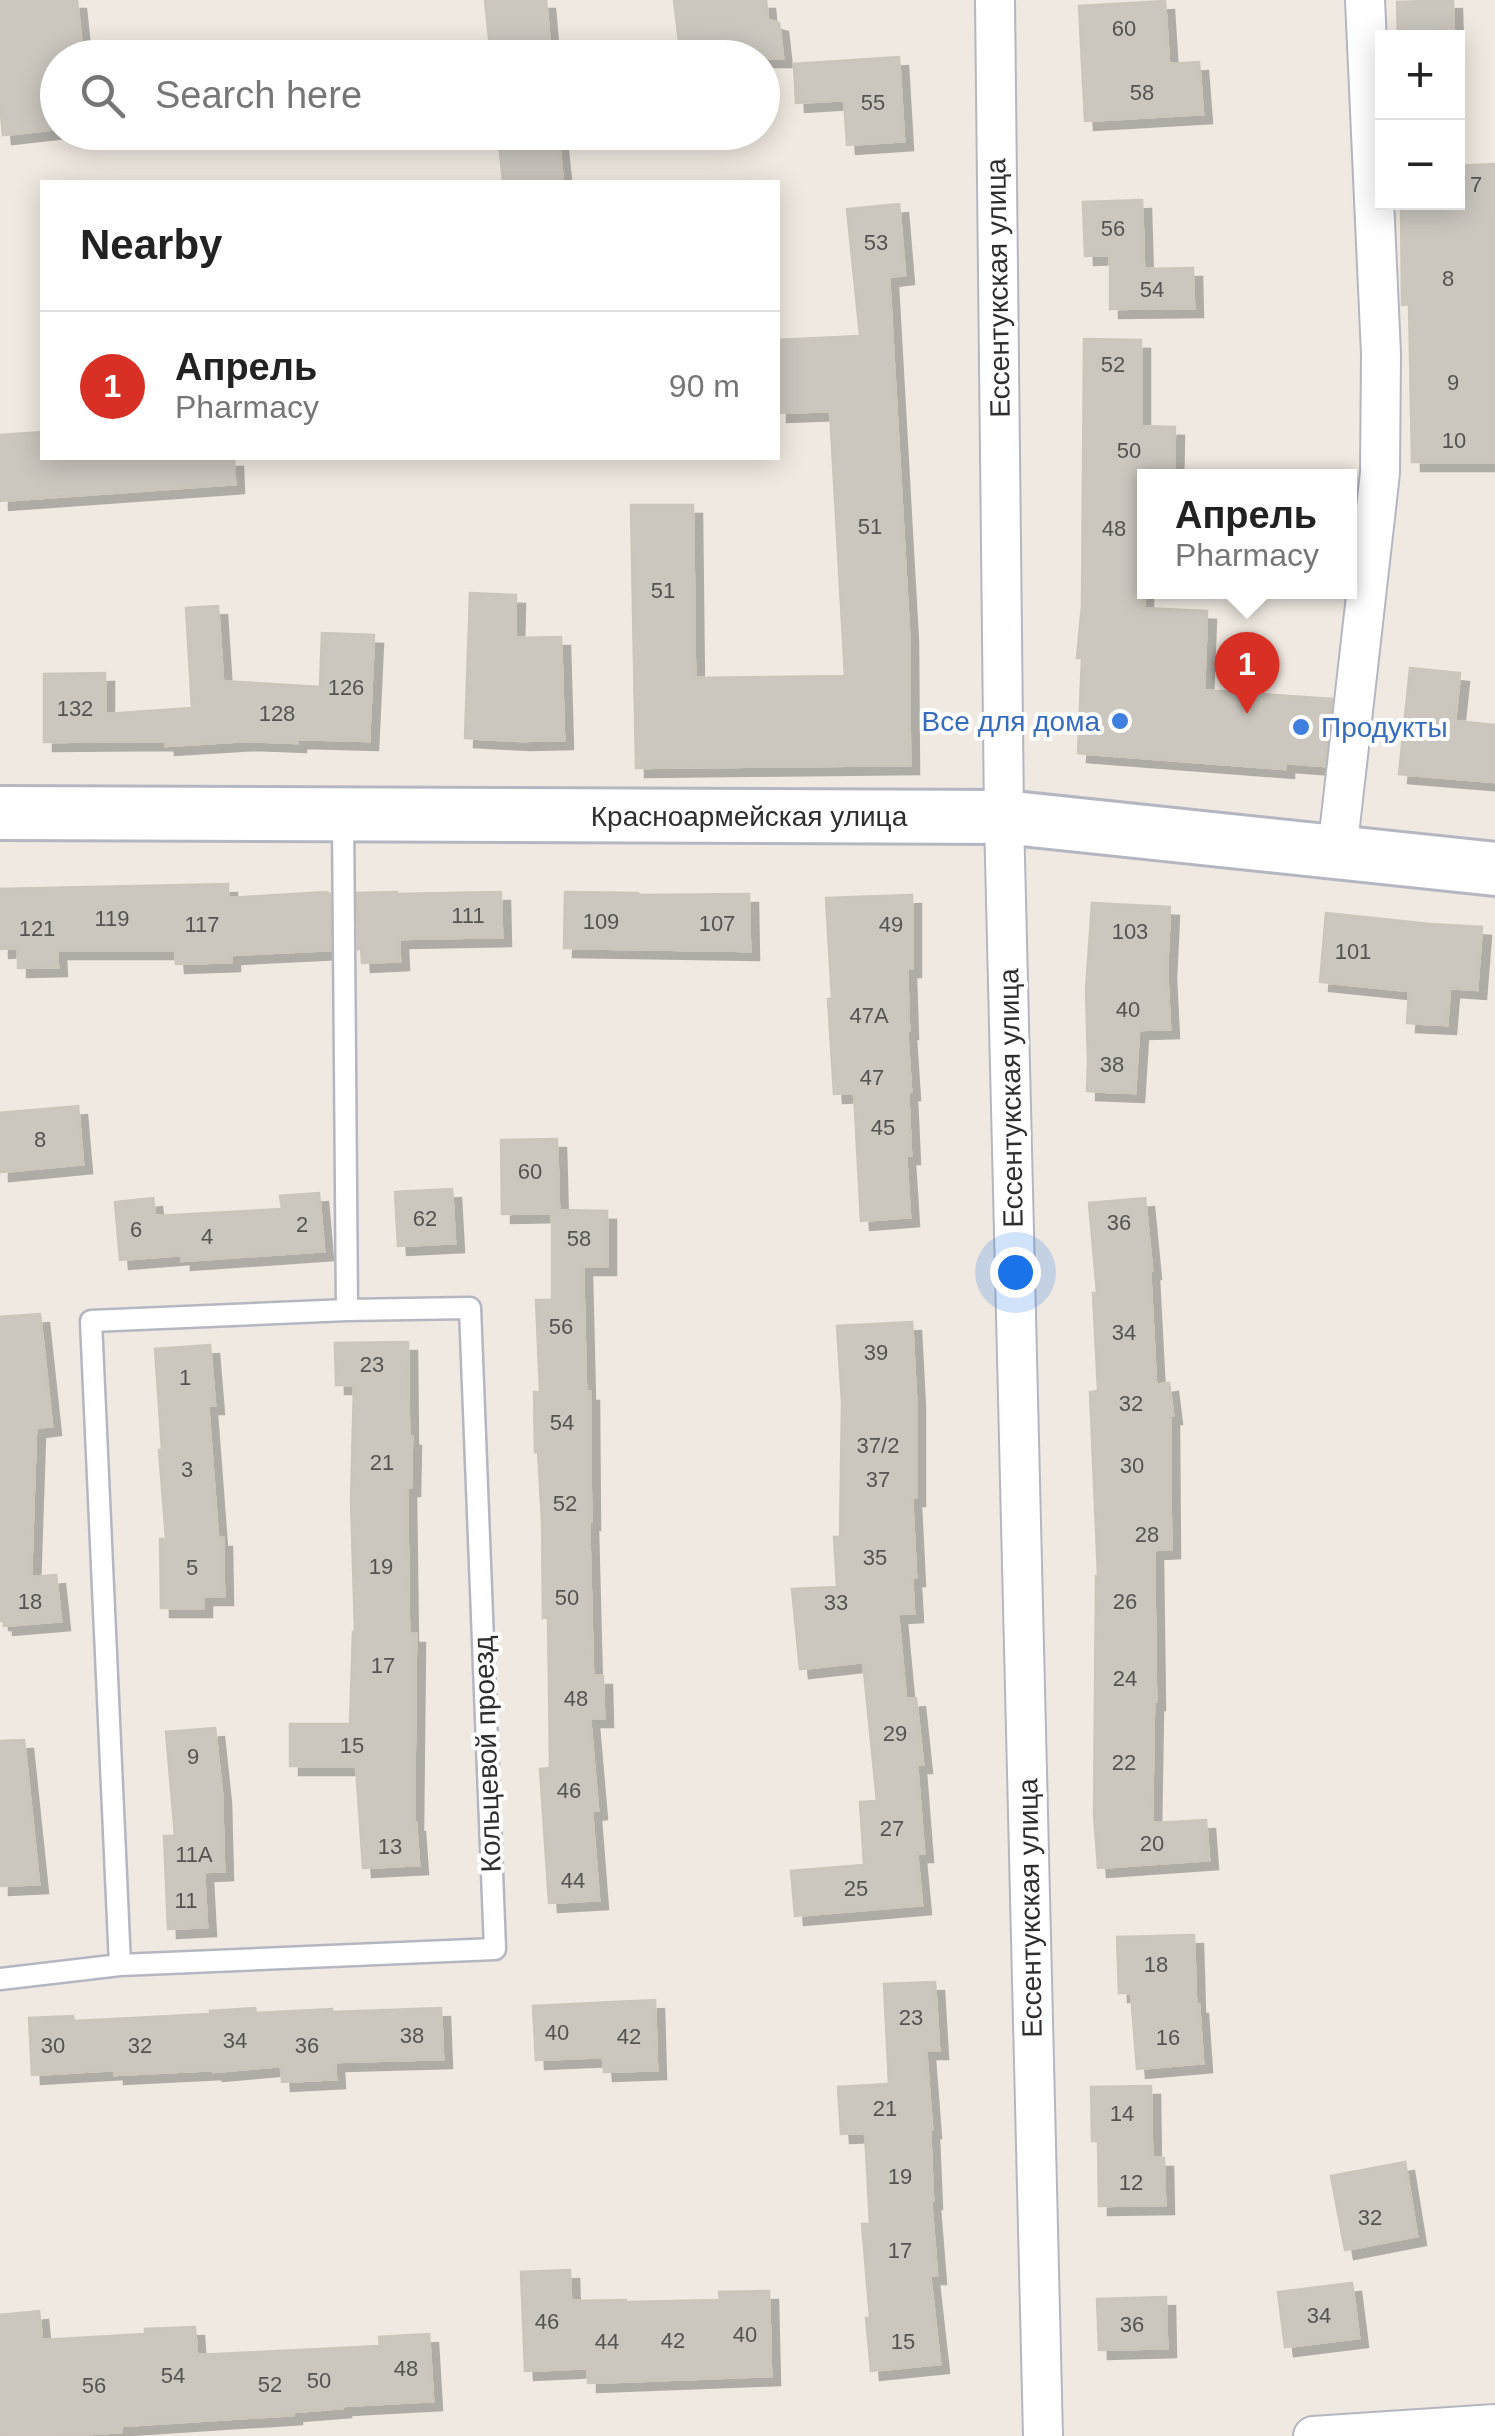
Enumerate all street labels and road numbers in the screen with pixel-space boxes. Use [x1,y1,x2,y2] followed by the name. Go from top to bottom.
[980,158,1016,418] street label: Ессентукская улица
[591,801,908,832] street label: Красноармейская улица
[993,968,1029,1228] street label: Ессентукская улица
[467,1635,507,1873] street label: Кольцевой проезд
[1012,1778,1048,2038] street label: Ессентукская улица

